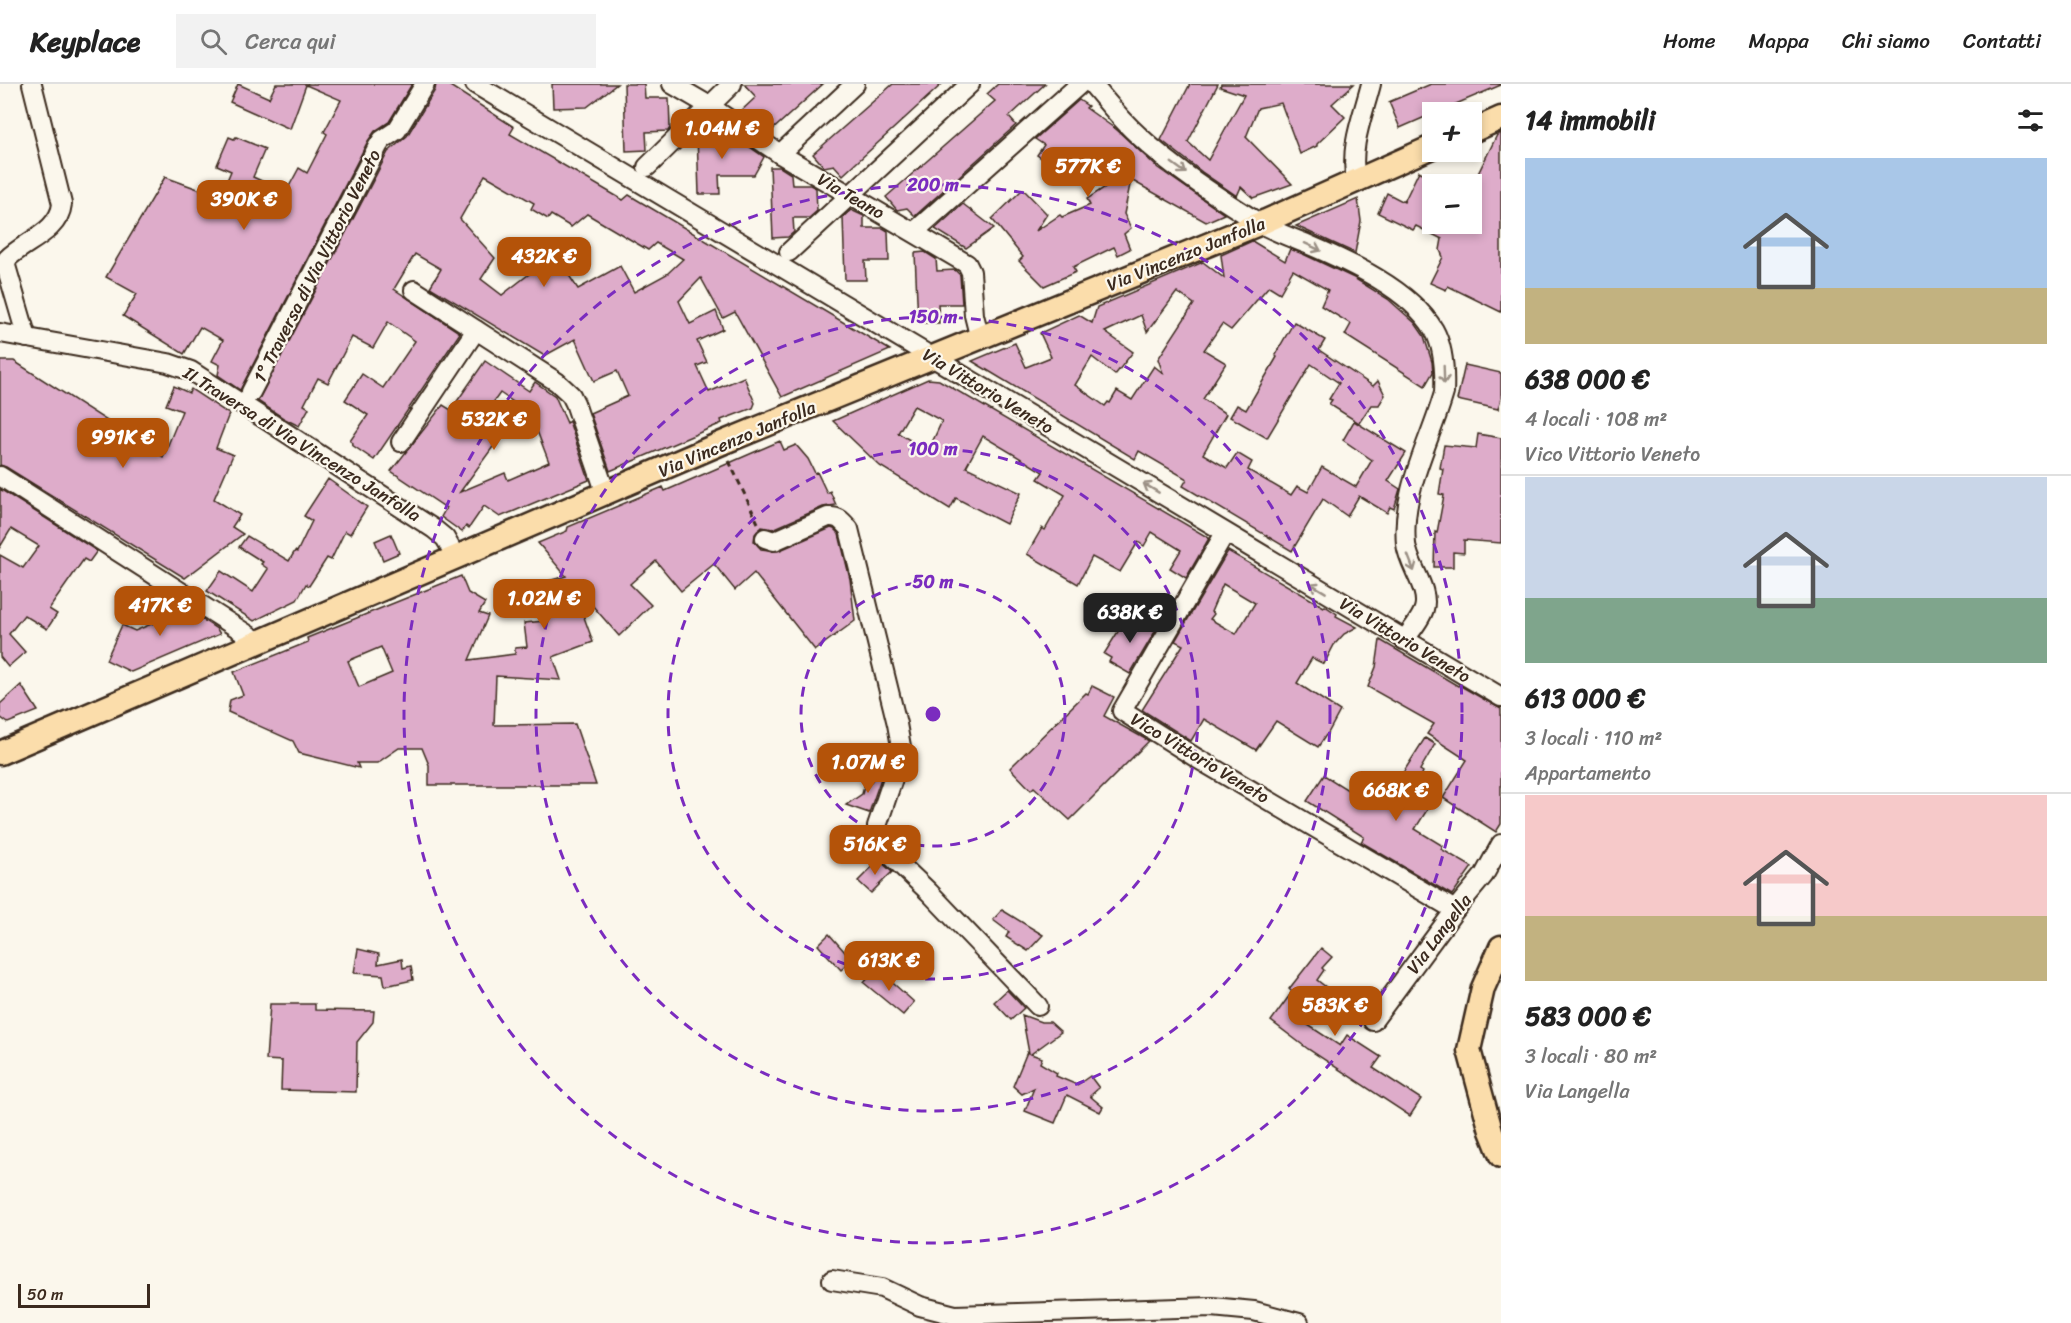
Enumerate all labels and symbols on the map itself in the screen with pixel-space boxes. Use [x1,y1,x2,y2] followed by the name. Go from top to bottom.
[667,109,777,160] pin: 1.04M €
[244,144,390,388] street label: 1° Traversa di Via Vittorio Veneto
[1039,147,1137,198] pin: 577K €
[1171,162,1187,174] one-way arrow
[811,164,891,228] street label: Via Teano
[906,169,959,201] text: 200 m
[195,180,293,231] pin: 390K €
[1102,207,1271,300] street label: Via Vincenzo Janfolla
[495,237,593,288] pin: 432K €
[1304,242,1322,253] one-way arrow
[909,301,957,333] text: 150 m
[916,339,1060,443] street label: Via Vittorio Veneto
[176,357,427,531] street label: II Traversa di Via Vincenzo Janfolla
[1438,365,1450,385] one-way arrow
[653,391,822,487] street label: Via Vincenzo Janfolla
[445,400,543,451] pin: 532K €
[74,418,172,469] pin: 991K €
[909,433,958,465] text: 100 m
[1143,482,1160,494] one-way arrow
[1407,553,1418,572] one-way arrow
[913,566,954,598] text: 50 m
[489,579,599,630] pin: 1.02M €
[1310,582,1327,594] one-way arrow
[111,586,209,637] pin: 417K €
[1333,588,1477,692] street label: Via Vittorio Veneto
[1081,593,1179,644] pin: 638K €
[923,704,943,724] centre of rings
[1124,704,1276,812] street label: Vico Vittorio Veneto
[813,743,923,794] pin: 1.07M €
[1347,771,1445,822] pin: 668K €
[826,825,924,876] pin: 516K €
[1398,886,1481,981] street label: Via Langella
[840,941,938,992] pin: 613K €
[1286,986,1384,1037] pin: 583K €
[18,1281,150,1308] scale bar

